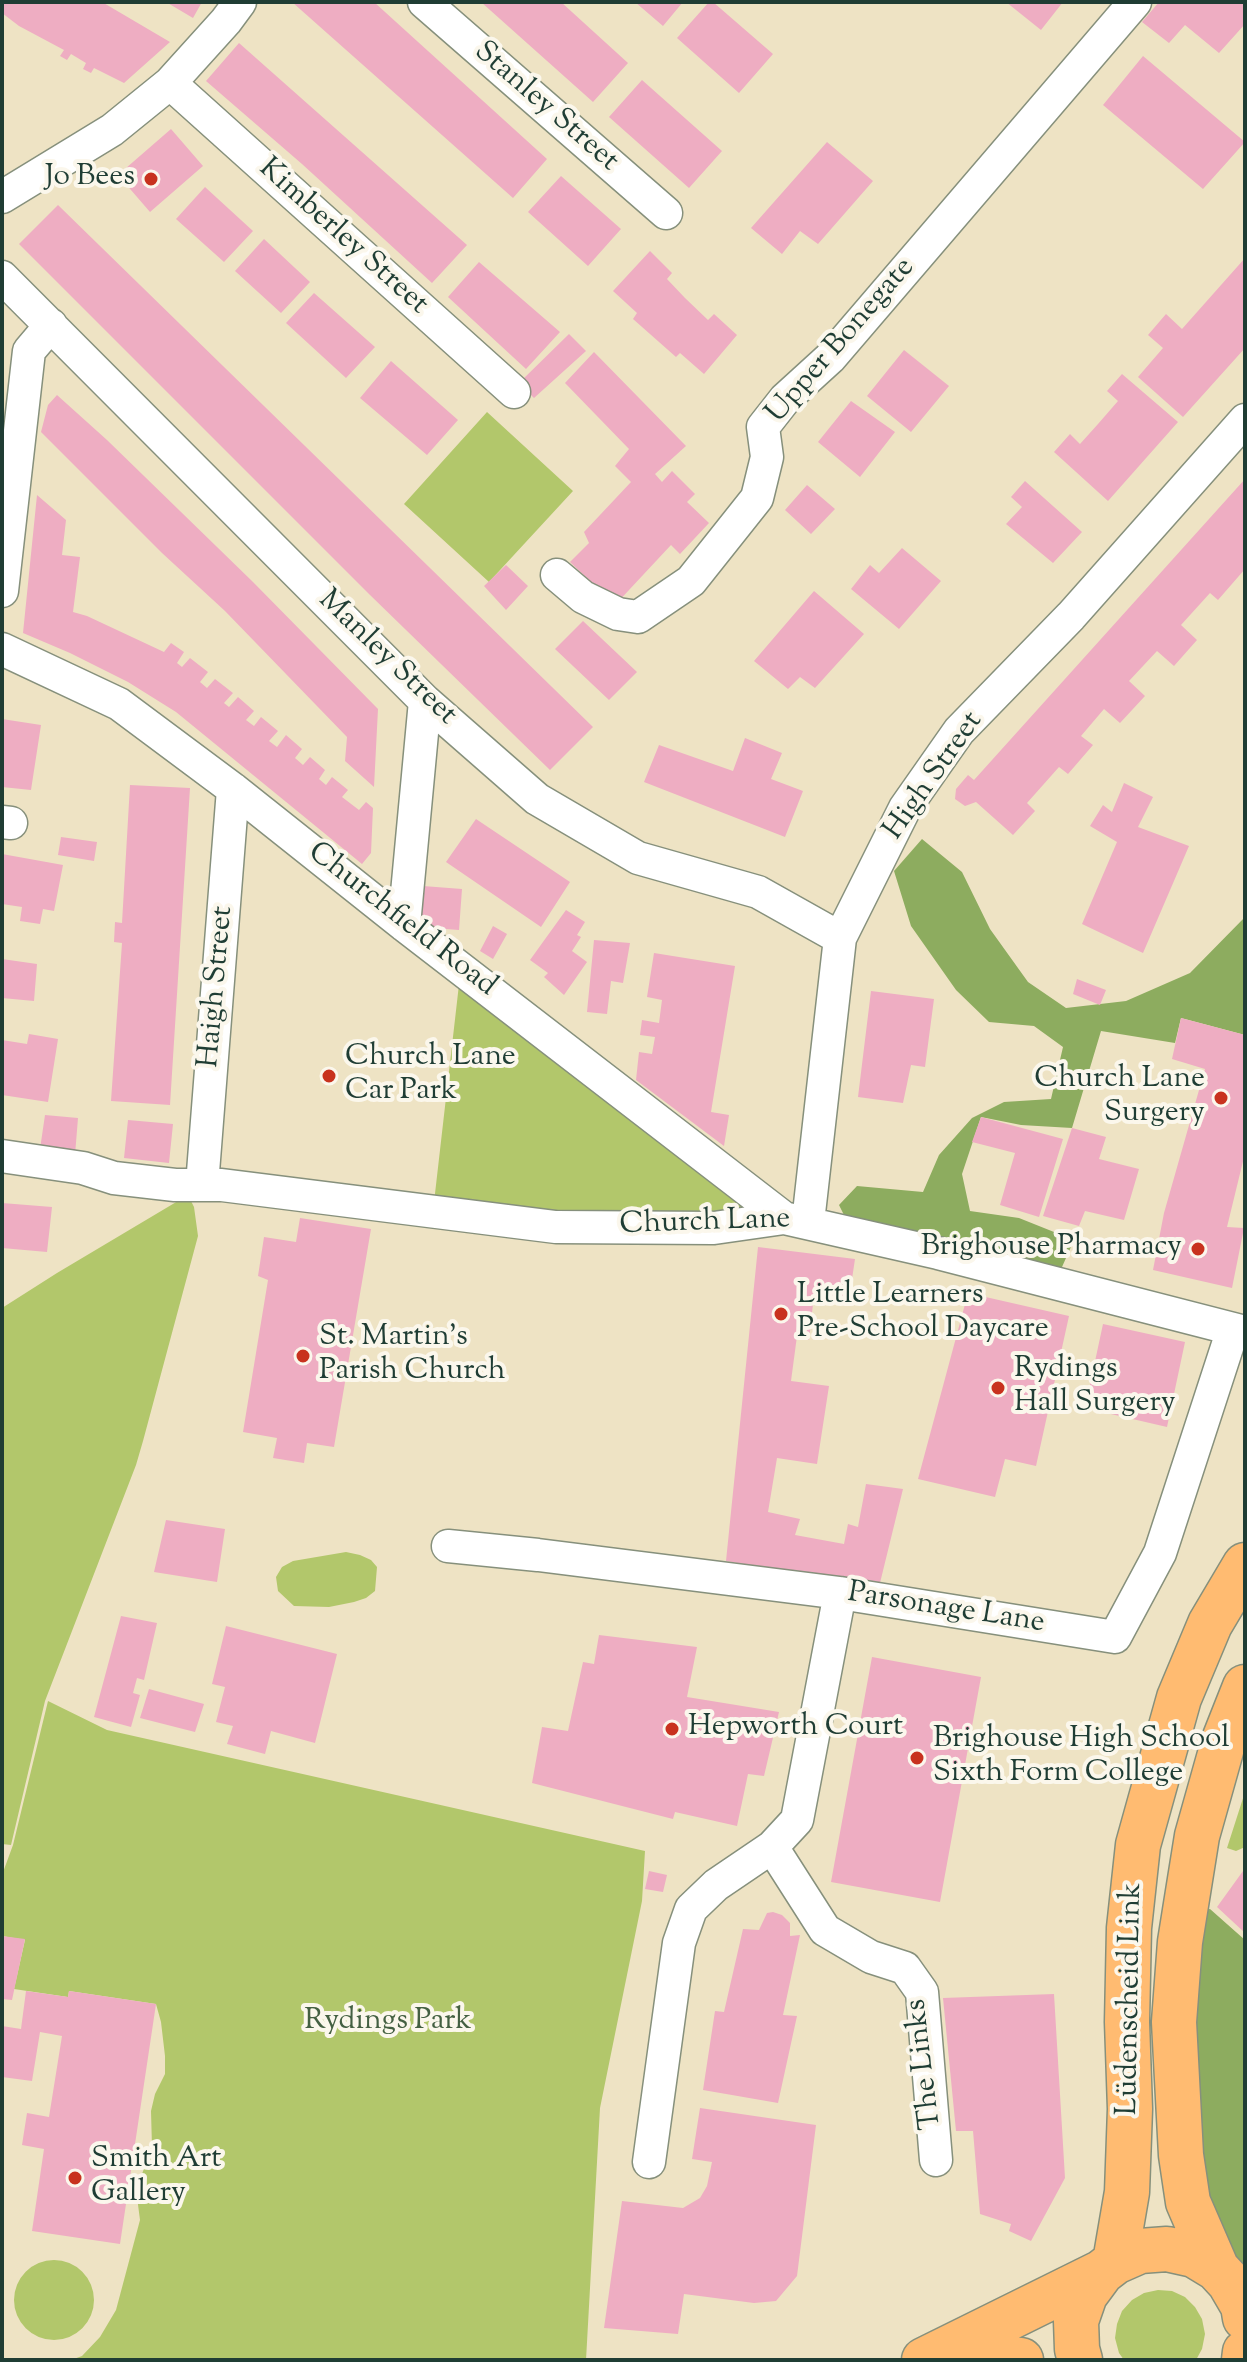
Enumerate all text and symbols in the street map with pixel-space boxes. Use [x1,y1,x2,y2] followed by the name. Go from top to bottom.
[465,35,625,181] street label: Stanley Street
[249,152,435,324] street label: Kimberley Street
[45,161,135,197] place label: Jo Bees
[142,170,160,188] marker: Jo Bees
[760,252,924,432] street label: Upper Bonegate
[309,584,463,734] street label: Manley Street
[878,706,992,848] street label: High Street
[299,836,503,1006] street label: Churchfield Road
[193,905,243,1069] street label: Haigh Street
[345,1041,516,1112] place label: Church Lane Car Park
[1034,1063,1205,1134] place label: Church Lane Surgery
[320,1067,338,1085] marker: Church Lane Car Park
[1212,1089,1230,1107] marker: Church Lane Surgery
[619,1203,791,1245] street label: Church Lane
[921,1231,1182,1267] place label: Brighouse Pharmacy
[1189,1240,1207,1258] marker: Brighouse Pharmacy
[797,1279,1049,1350] place label: Little Learners Pre-School Daycare
[772,1305,790,1323] marker: Little Learners Pre-School Daycare
[319,1321,506,1392] place label: St. Martin's Parish Church
[294,1347,312,1365] marker: St. Martin's Parish Church
[1014,1353,1176,1424] place label: Rydings Hall Surgery
[989,1379,1007,1397] marker: Rydings Hall Surgery
[845,1577,1047,1643] street label: Parsonage Lane
[688,1711,903,1747] place label: Hepworth Court
[663,1720,681,1738] marker: Hepworth Court
[933,1723,1230,1794] place label: Brighouse High School Sixth Form College
[908,1749,926,1767] marker: Brighouse High School Sixth Form College
[1112,1882,1152,2116] street label: Lüdenscheid Link
[900,1997,952,2131] street label: The Links
[304,2005,472,2041] park label: Rydings Park
[91,2143,222,2214] place label: Smith Art Gallery
[66,2169,84,2187] marker: Smith Art Gallery

